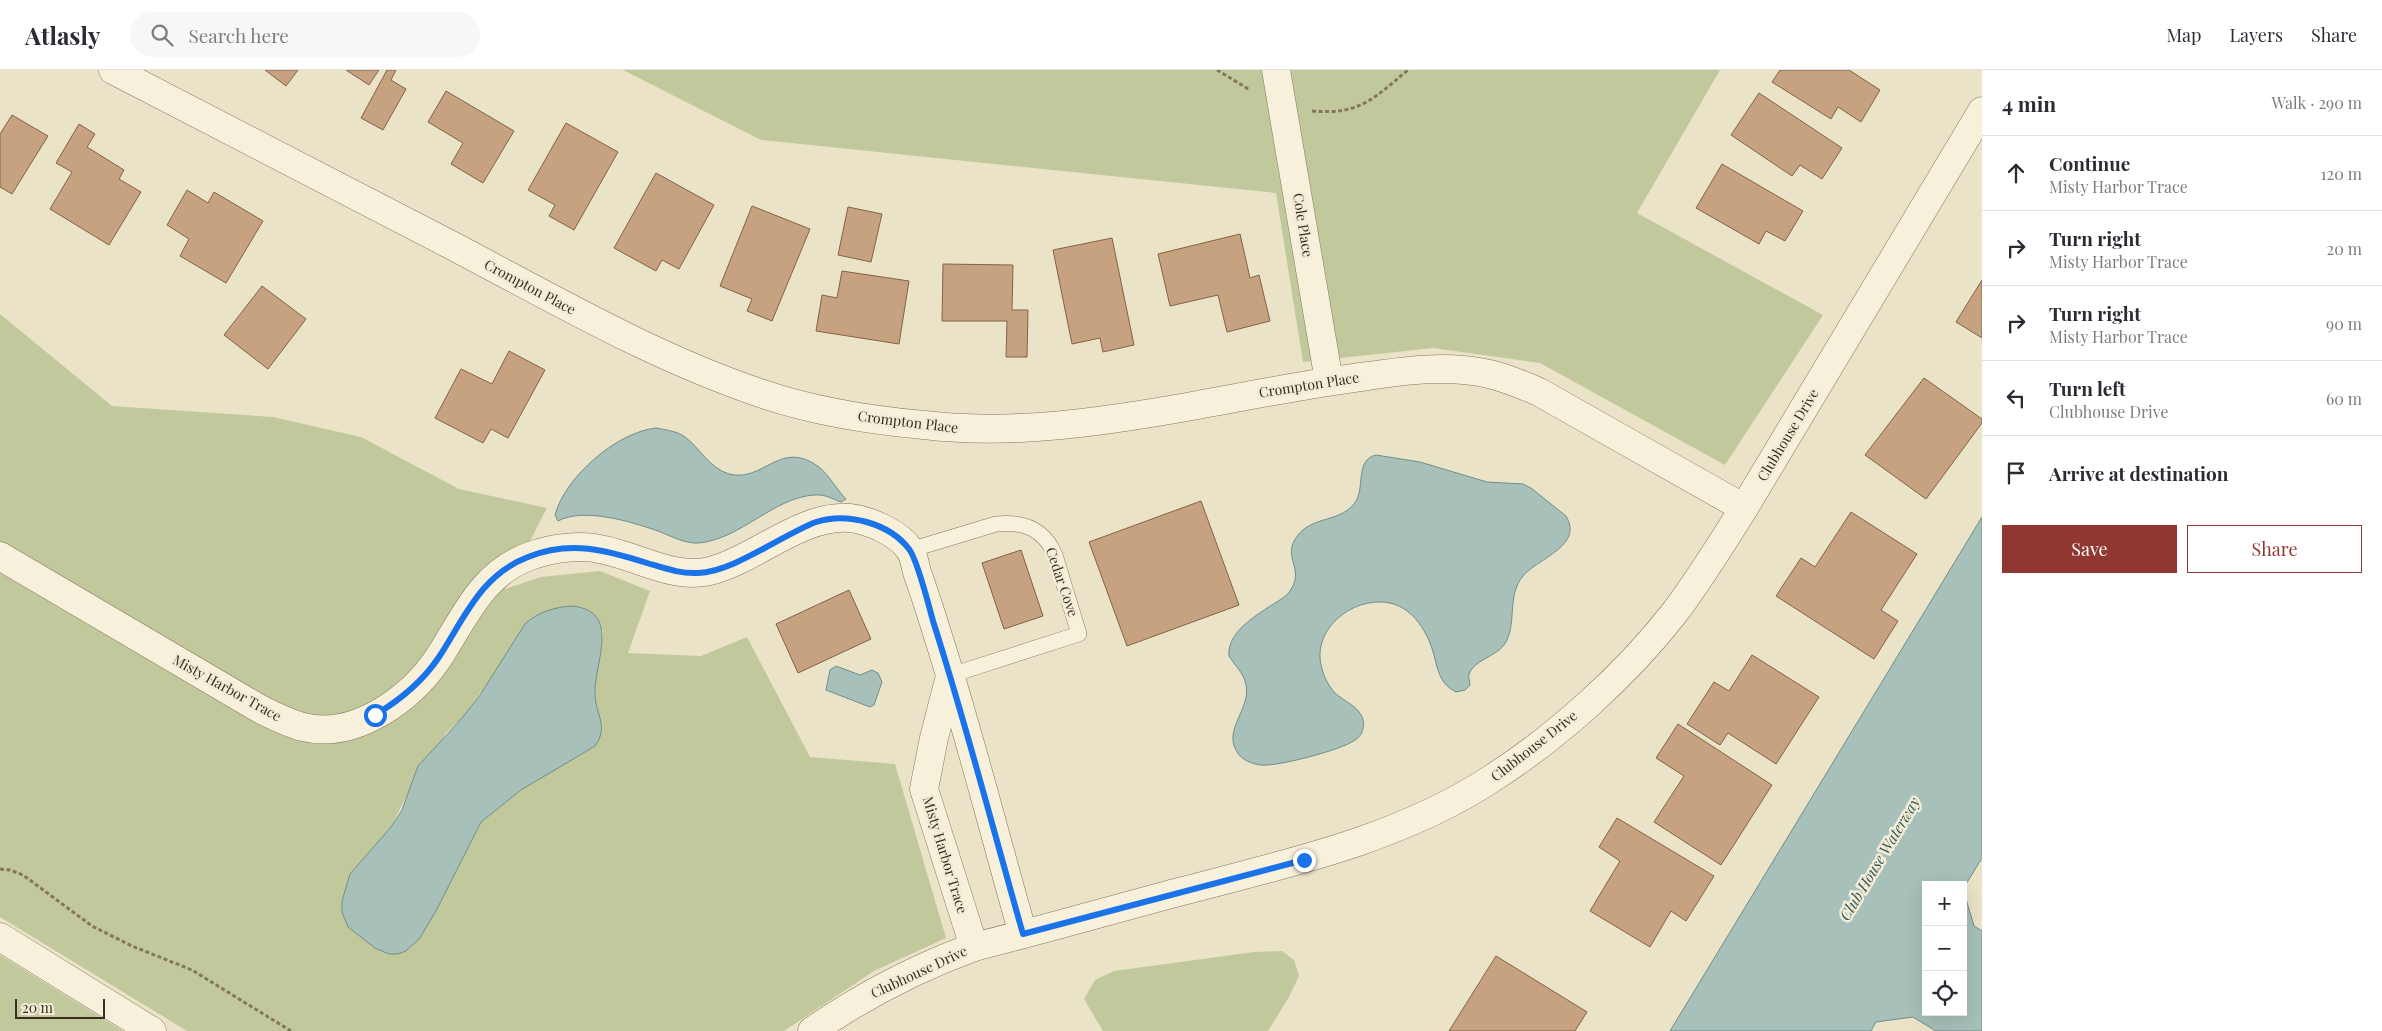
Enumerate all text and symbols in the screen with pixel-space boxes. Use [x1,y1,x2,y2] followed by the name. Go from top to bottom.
[130,12,480,57] search box
[25,19,100,51] text: Atlasly
[148,21,176,49] icon: search
[188,22,289,48] text: Search here
[2166,23,2201,47] text: Map
[2229,23,2283,47] text: Layers
[2311,23,2357,47] text: Share
[2002,89,2056,117] text: 4 min
[2271,92,2362,113] text: Walk · 290 m
[2049,150,2130,176] text: Continue
[2002,159,2030,187] icon: ahead
[2321,163,2362,184] text: 120 m
[2049,176,2188,197] text: Misty Harbor Trace
[1289,192,1318,258] street label: Cole Place
[2049,225,2141,251] text: Turn right
[2002,234,2030,262] icon: right
[2327,238,2362,259] text: 20 m
[2049,251,2188,272] text: Misty Harbor Trace
[481,254,579,319] street label: Crompton Place
[2049,300,2141,326] text: Turn right
[2002,309,2030,337] icon: right
[2326,313,2362,334] text: 90 m
[2049,326,2188,347] text: Misty Harbor Trace
[1257,367,1360,402] street label: Crompton Place
[2049,375,2126,401] text: Turn left
[2002,384,2030,412] icon: left
[1752,385,1823,484] street label: Clubhouse Drive
[2326,388,2362,409] text: 60 m
[2049,401,2169,422] text: Clubhouse Drive
[857,406,959,437] street label: Crompton Place
[2002,459,2030,487] icon: arrive
[2049,460,2229,486] text: Arrive at destination
[2002,525,2177,573] button: Save
[2187,525,2362,573] button: Share
[1042,545,1083,619] street label: Cedar Cove
[169,650,285,725] street label: Misty Harbor Trace
[364,704,387,727] route start
[1487,706,1581,785] street label: Clubhouse Drive
[1834,793,1924,924] water label: Club House Waterway
[919,794,972,916] street label: Misty Harbor Trace
[1293,849,1316,872] route end
[1922,881,1967,1016] map controls
[1922,881,1967,926] button: +
[1922,926,1967,971] button: −
[867,941,970,1002] street label: Clubhouse Drive
[1922,971,1967,1016] button: locate
[15,996,105,1019] scale bar
[22,998,53,1017] text: 20 m

